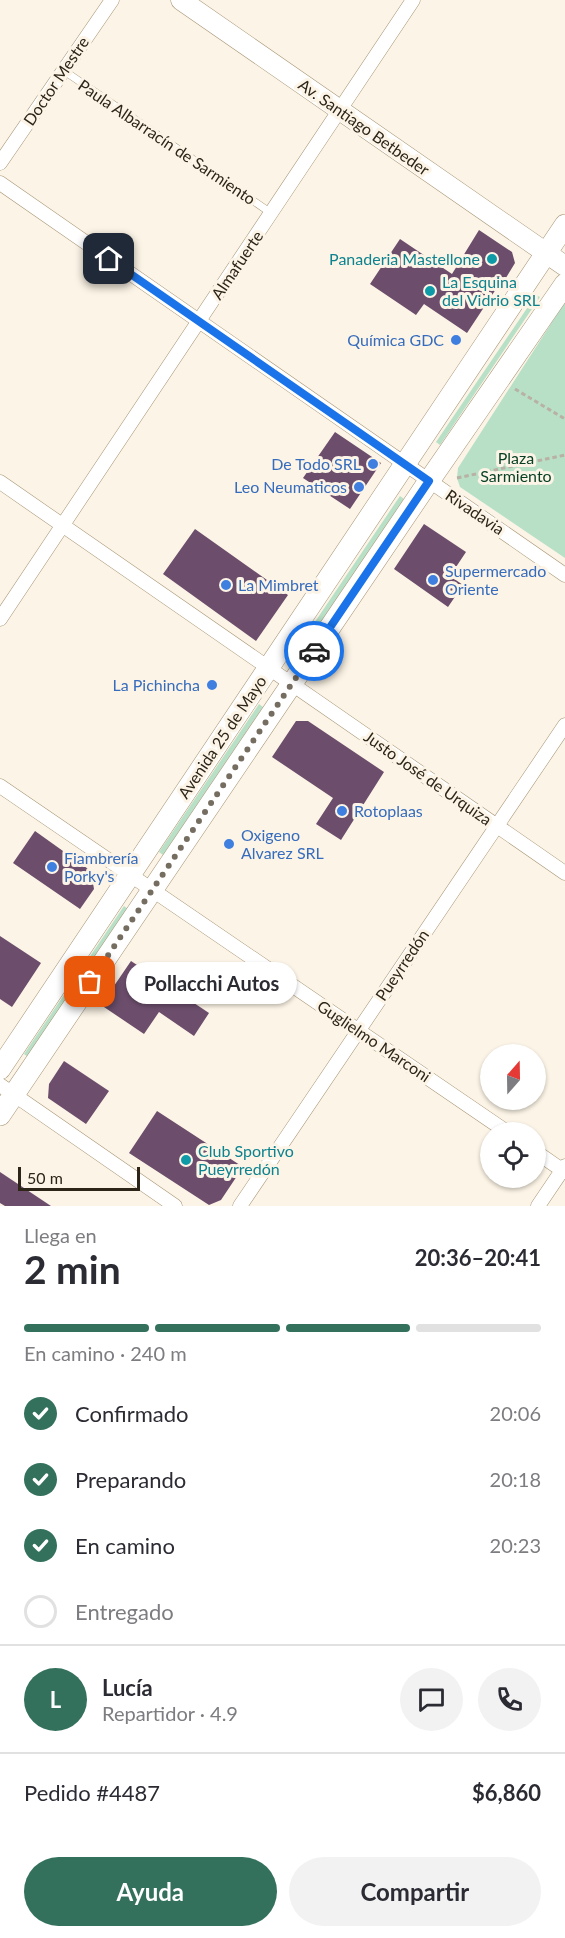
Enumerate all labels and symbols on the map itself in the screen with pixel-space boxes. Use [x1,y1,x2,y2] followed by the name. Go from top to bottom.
[19,33,92,129] street label: Doctor Mestre
[295,74,433,179] street label: Av. Santiago Betbeder
[75,75,260,208] street label: Paula Albarracín de Sarmiento
[207,227,266,303] street label: Almafuerte
[83,233,134,284] pin
[329,249,480,268] place label: Panaderia Mastellone
[485,252,499,266] marker: Panaderia Mastellone
[442,272,540,309] place label: La Esquina del Vidrio SRL
[423,284,437,298] marker: La Esquina del Vidrio SRL
[347,330,444,349] place label: Química GDC
[449,333,463,347] marker: Química GDC
[480,448,552,485] park label: Plaza Sarmiento
[271,454,361,473] place label: De Todo SRL
[366,457,380,471] marker: De Todo SRL
[234,477,347,496] place label: Leo Neumaticos
[352,480,366,494] marker: Leo Neumaticos
[442,485,508,538] street label: Rivadavia
[445,561,546,598] place label: Supermercado Oriente
[426,573,440,587] marker: Supermercado Oriente
[238,575,319,594] place label: La Mimbret
[219,578,233,592] marker: La Mimbret
[284,621,344,681] courier
[173,672,270,802] street label: Avenida 25 de Mayo
[112,675,200,694] place label: La Pichincha
[205,678,219,692] marker: La Pichincha
[361,726,496,829] street label: Justo José de Urquiza
[354,801,423,820] place label: Rotoplaas
[335,804,349,818] marker: Rotoplaas
[241,825,324,862] place label: Oxigeno Alvarez SRL
[222,837,236,851] marker: Oxigeno Alvarez SRL
[64,848,139,885] place label: Fiambrería Porky's
[45,860,59,874] marker: Fiambrería Porky's
[371,926,432,1004] street label: Pueyrredón
[64,956,115,1007] pin
[126,961,297,1003] callout: Pollacchi Autos
[314,996,434,1085] street label: Guglielmo Marconi
[480,1044,546,1110] north arrow
[198,1141,294,1178] place label: Club Sportivo Pueyrredón
[179,1153,193,1167] marker: Club Sportivo Pueyrredón
[18,1164,140,1192] scale bar

